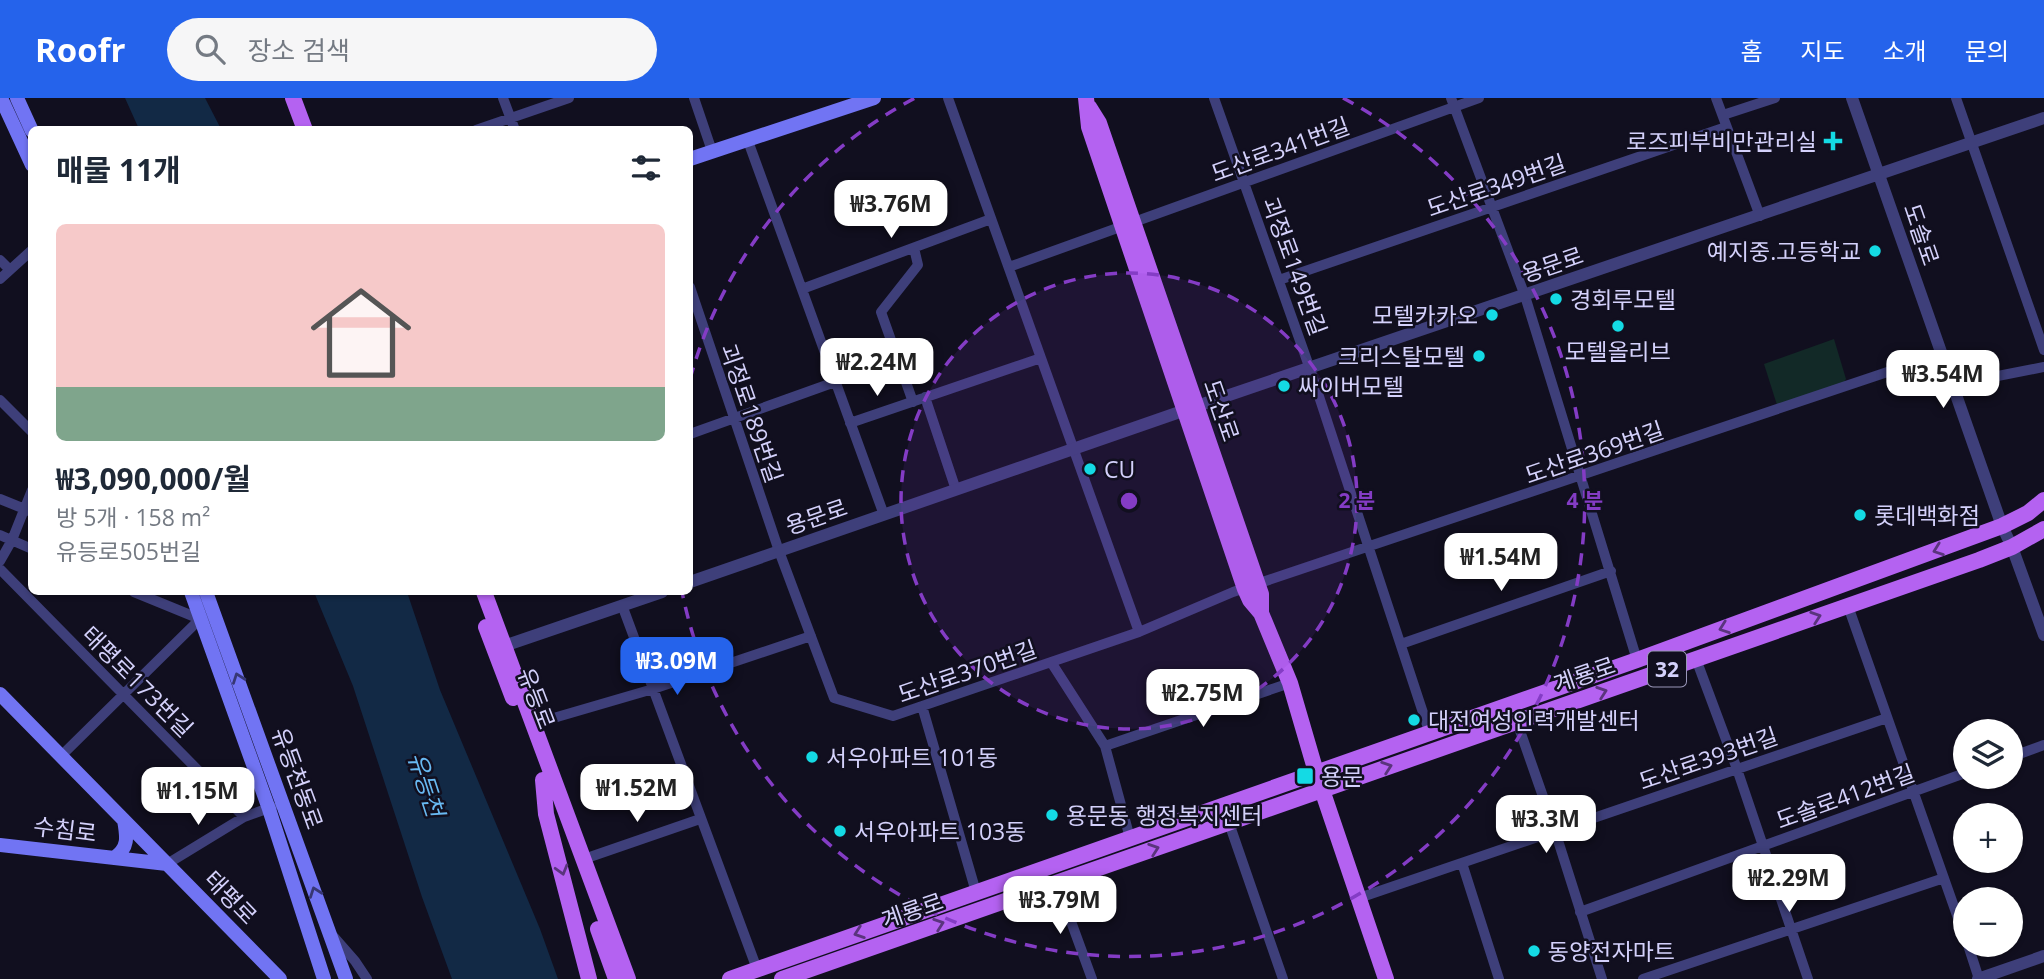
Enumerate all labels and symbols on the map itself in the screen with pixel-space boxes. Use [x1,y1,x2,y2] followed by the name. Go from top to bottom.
[1206,109,1354,189] street label: 도산로341번길
[1627,125,1817,157] place label: 로즈피부비만관리실
[1823,131,1843,151] marker: 로즈피부비만관리실
[1422,146,1570,224] street label: 도산로349번길
[834,180,948,240] pin: ₩3.76M
[1255,192,1335,340] street label: 괴정로149번길
[1897,199,1947,269] street label: 도솔로
[1707,235,1861,267] place label: 예지중.고등학교
[1517,239,1587,289] street label: 용문로
[1867,243,1883,259] marker: 예지중.고등학교
[1570,283,1676,315] place label: 경회루모텔
[1548,291,1564,307] marker: 경회루모텔
[1372,299,1478,331] place label: 모텔카카오
[1484,307,1500,323] marker: 모텔카카오
[1610,318,1626,334] marker: 모텔올리브
[1565,335,1671,367] place label: 모텔올리브
[820,338,934,398] pin: ₩2.24M
[713,339,791,487] street label: 괴정로189번길
[1338,340,1465,372] place label: 크리스탈모텔
[1471,348,1487,364] marker: 크리스탈모텔
[1886,350,2000,410] pin: ₩3.54M
[1298,370,1404,402] place label: 싸이버모텔
[1197,375,1247,445] street label: 도산로
[1276,378,1292,394] marker: 싸이버모텔
[1520,413,1668,491] street label: 도산로369번길
[1104,453,1135,485] place label: CU
[1082,461,1098,477] marker: CU
[1339,486,1375,514] text: 2 분
[1567,486,1603,514] text: 4 분
[1117,489,1141,513] centre of rings
[781,491,851,541] street label: 용문로
[1874,499,1980,531] place label: 롯데백화점
[1852,507,1868,523] marker: 롯데백화점
[1444,533,1558,593] pin: ₩1.54M
[1932,541,1944,555] one-way arrow
[1810,611,1822,625] one-way arrow
[75,618,201,744] street label: 태평로173번길
[1719,620,1731,634] one-way arrow
[893,632,1041,710] street label: 도산로370번길
[620,638,734,697] pin: ₩3.09M
[1549,649,1619,699] street label: 계룡로
[1648,652,1686,686] road number: 32
[511,663,563,733] street label: 유등로
[1146,670,1260,729] pin: ₩2.75M
[232,672,246,684] one-way arrow
[1595,686,1607,700] one-way arrow
[1428,704,1640,736] place label: 대전여성인력개발센터
[1406,712,1422,728] marker: 대전여성인력개발센터
[1634,719,1782,797] street label: 도산로393번길
[265,723,331,833] street label: 유등천동로
[826,741,998,773] place label: 서우아파트 101동
[401,747,454,823] water label: 유등천
[804,749,820,765] marker: 서우아파트 101동
[1771,756,1919,836] street label: 도솔로412번길
[1321,760,1363,792] place label: 용문
[1380,761,1392,775] one-way arrow
[580,764,694,824] pin: ₩1.52M
[1295,766,1315,786] marker: 용문
[141,768,255,827] pin: ₩1.15M
[1497,796,1595,855] pin: ₩3.3M
[1066,799,1262,831] place label: 용문동 행정복지센터
[1044,807,1060,823] marker: 용문동 행정복지센터
[32,809,98,849] street label: 수침로
[854,815,1026,847] place label: 서우아파트 103동
[832,823,848,839] marker: 서우아파트 103동
[1147,843,1160,857] one-way arrow
[1732,854,1846,914] pin: ₩2.29M
[197,863,265,931] street label: 태평로
[553,864,568,876] one-way arrow
[1003,876,1117,936] pin: ₩3.79M
[877,885,947,935] street label: 계룡로
[309,886,323,898] one-way arrow
[933,918,945,932] one-way arrow
[853,925,866,939] one-way arrow
[1548,935,1675,967] place label: 동양전자마트
[1526,943,1542,959] marker: 동양전자마트

